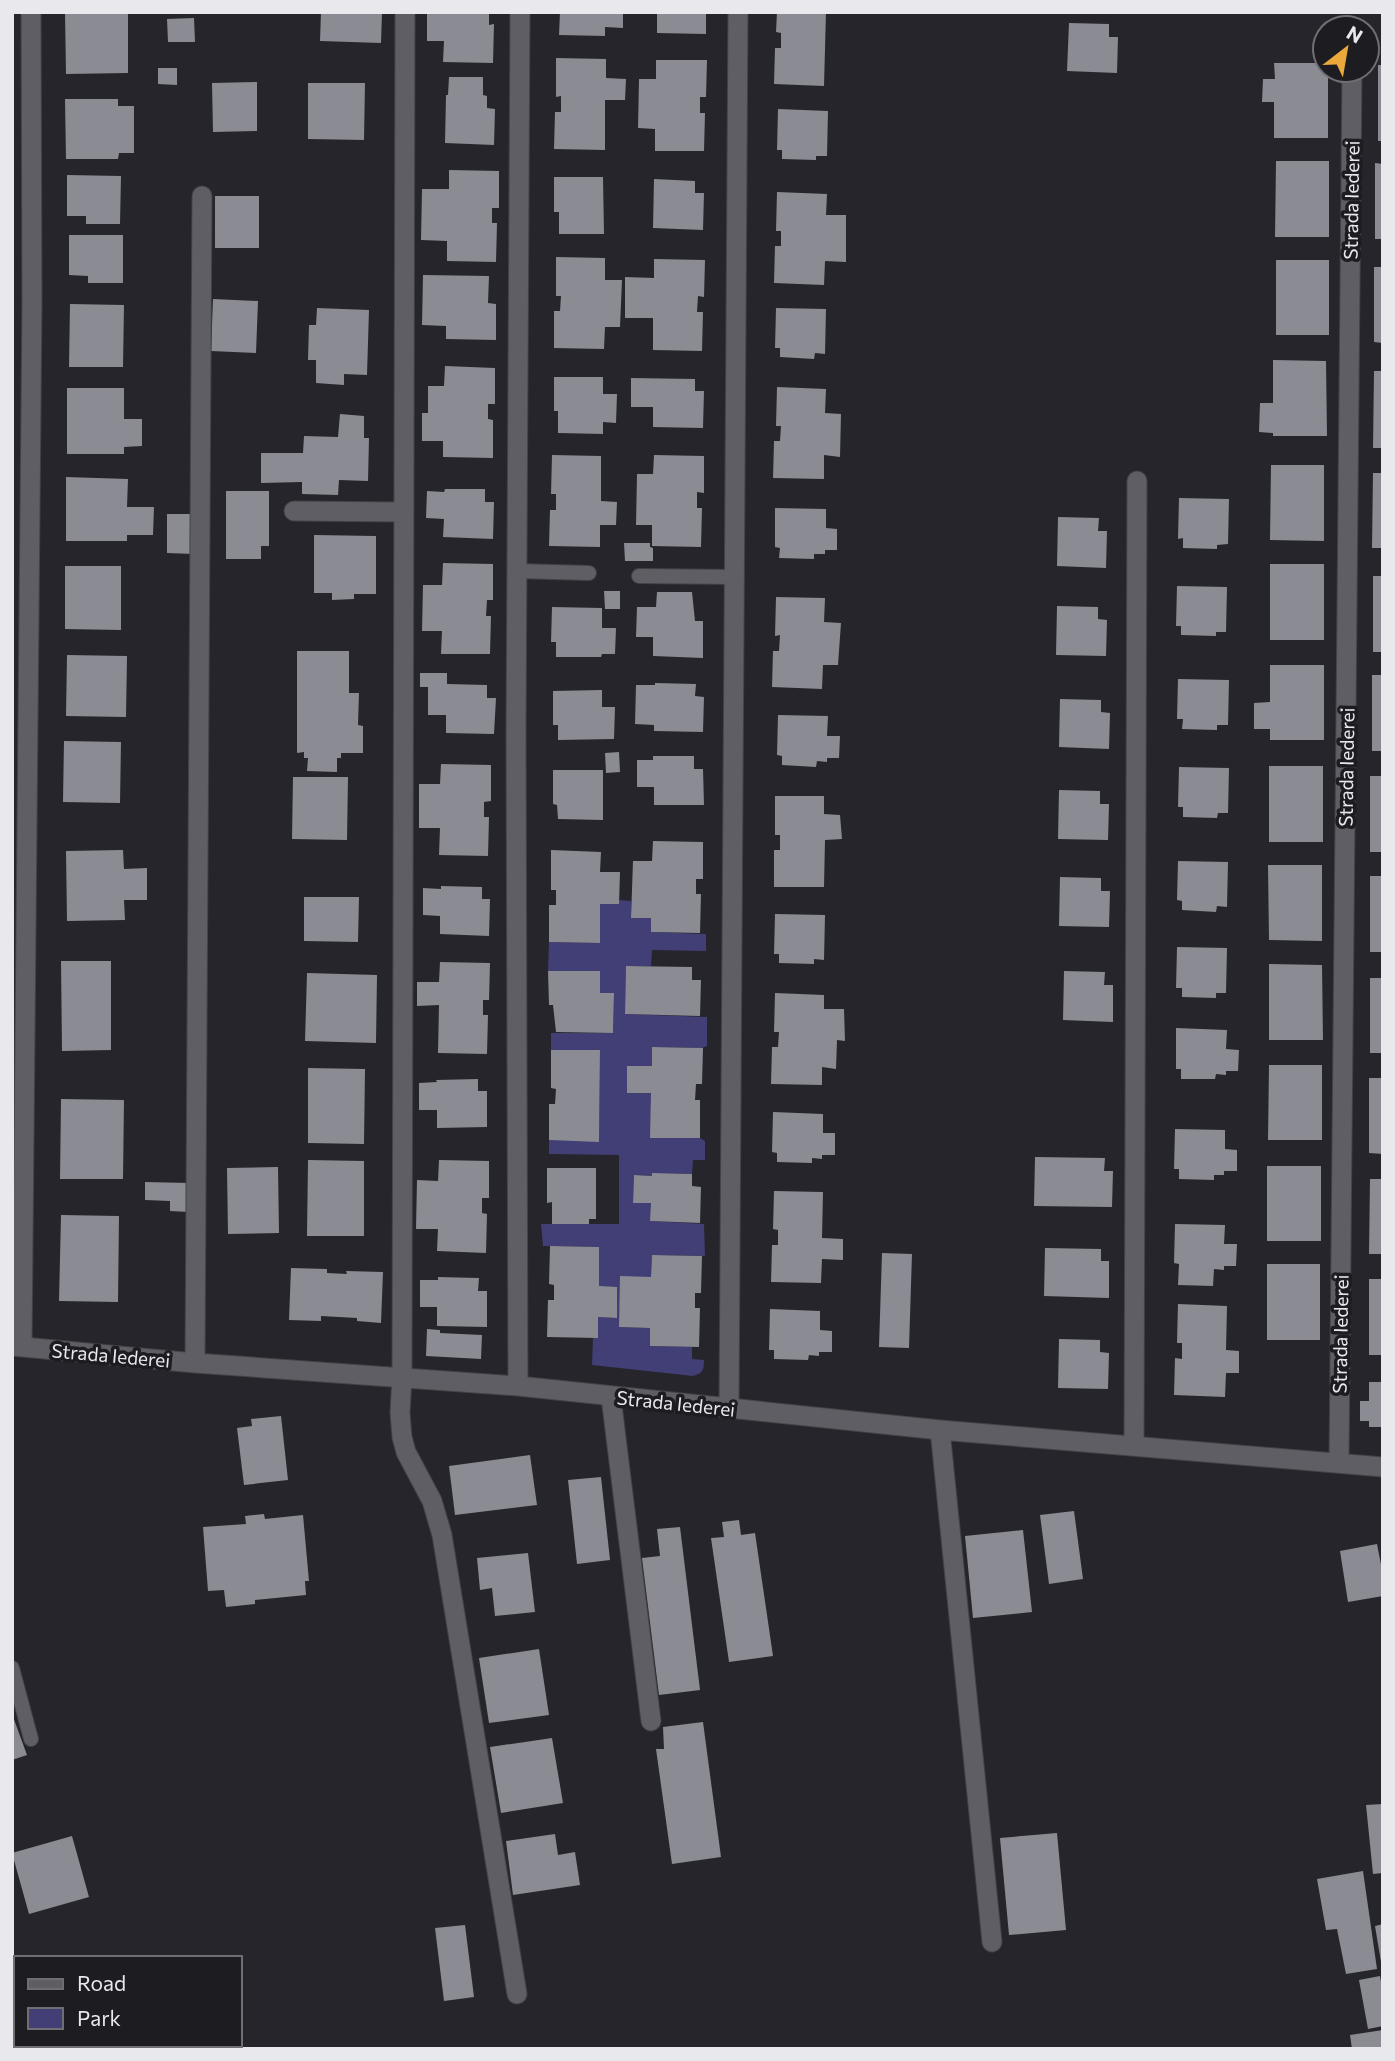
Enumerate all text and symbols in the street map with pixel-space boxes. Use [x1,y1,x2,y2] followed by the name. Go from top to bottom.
[1311,14,1381,84] north arrow
[1343,20,1367,48] text: N
[1338,140,1364,260] street label: Strada Iederei
[1333,707,1359,827] street label: Strada Iederei
[1327,1274,1353,1394] street label: Strada Iederei
[51,1338,171,1372] street label: Strada Iederei
[616,1385,736,1421] street label: Strada Iederei
[14,1956,242,2047] legend
[77,1970,126,1995] text: Road
[77,2005,121,2030] text: Park

